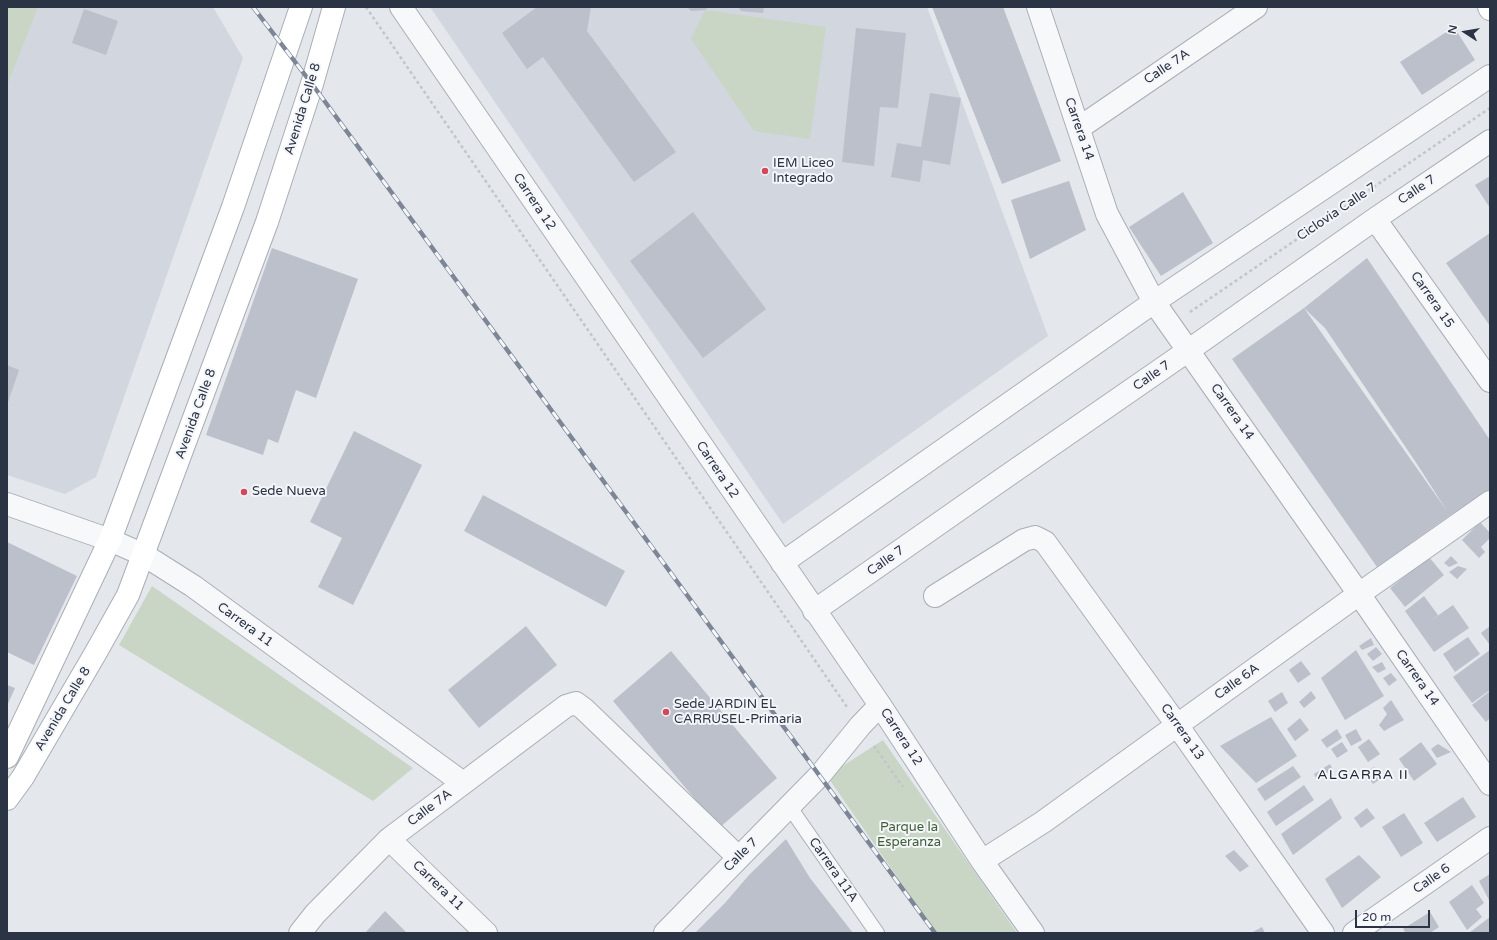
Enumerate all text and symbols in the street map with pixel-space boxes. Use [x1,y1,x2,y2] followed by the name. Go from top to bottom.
[1445,12,1485,52] north arrow
[1445,24,1460,35] text: N
[1141,46,1193,88] street label: Calle 7A
[282,61,324,157] street label: Avenida Calle 8
[1061,96,1097,162] street label: Carrera 14
[773,156,834,187] place label: IEM Liceo Integrado
[760,166,770,176] marker: IEM Liceo Integrado
[509,171,559,233] street label: Carrera 12
[1395,172,1439,208] street label: Calle 7
[1294,180,1380,244] street label: Ciclovia Calle 7
[1407,269,1457,331] street label: Carrera 15
[1130,358,1174,394] street label: Calle 7
[172,367,220,461] street label: Avenida Calle 8
[1207,381,1257,443] street label: Carrera 14
[692,439,742,501] street label: Carrera 12
[252,484,326,500] place label: Sede Nueva
[239,487,249,497] marker: Sede Nueva
[864,543,908,579] street label: Calle 7
[214,599,276,651] street label: Carrera 11
[1392,647,1442,709] street label: Carrera 14
[1212,661,1262,703] street label: Calle 6A
[32,664,94,754] street label: Avenida Calle 8
[674,697,802,728] place label: Sede JARDIN EL CARRUSEL-Primaria
[1157,701,1207,763] street label: Carrera 13
[877,705,925,769] street label: Carrera 12
[661,707,671,717] marker: Sede JARDIN EL CARRUSEL-Primaria
[1317,767,1409,783] district label: ALGARRA II
[405,786,455,830] street label: Calle 7A
[877,820,941,851] park label: Parque la Esperanza
[721,835,761,875] street label: Calle 7
[805,835,861,905] street label: Carrera 11A
[409,858,467,914] street label: Carrera 11
[1410,861,1454,897] street label: Calle 6
[1357,902,1432,928] scale bar
[1362,910,1391,924] text: 20 m

